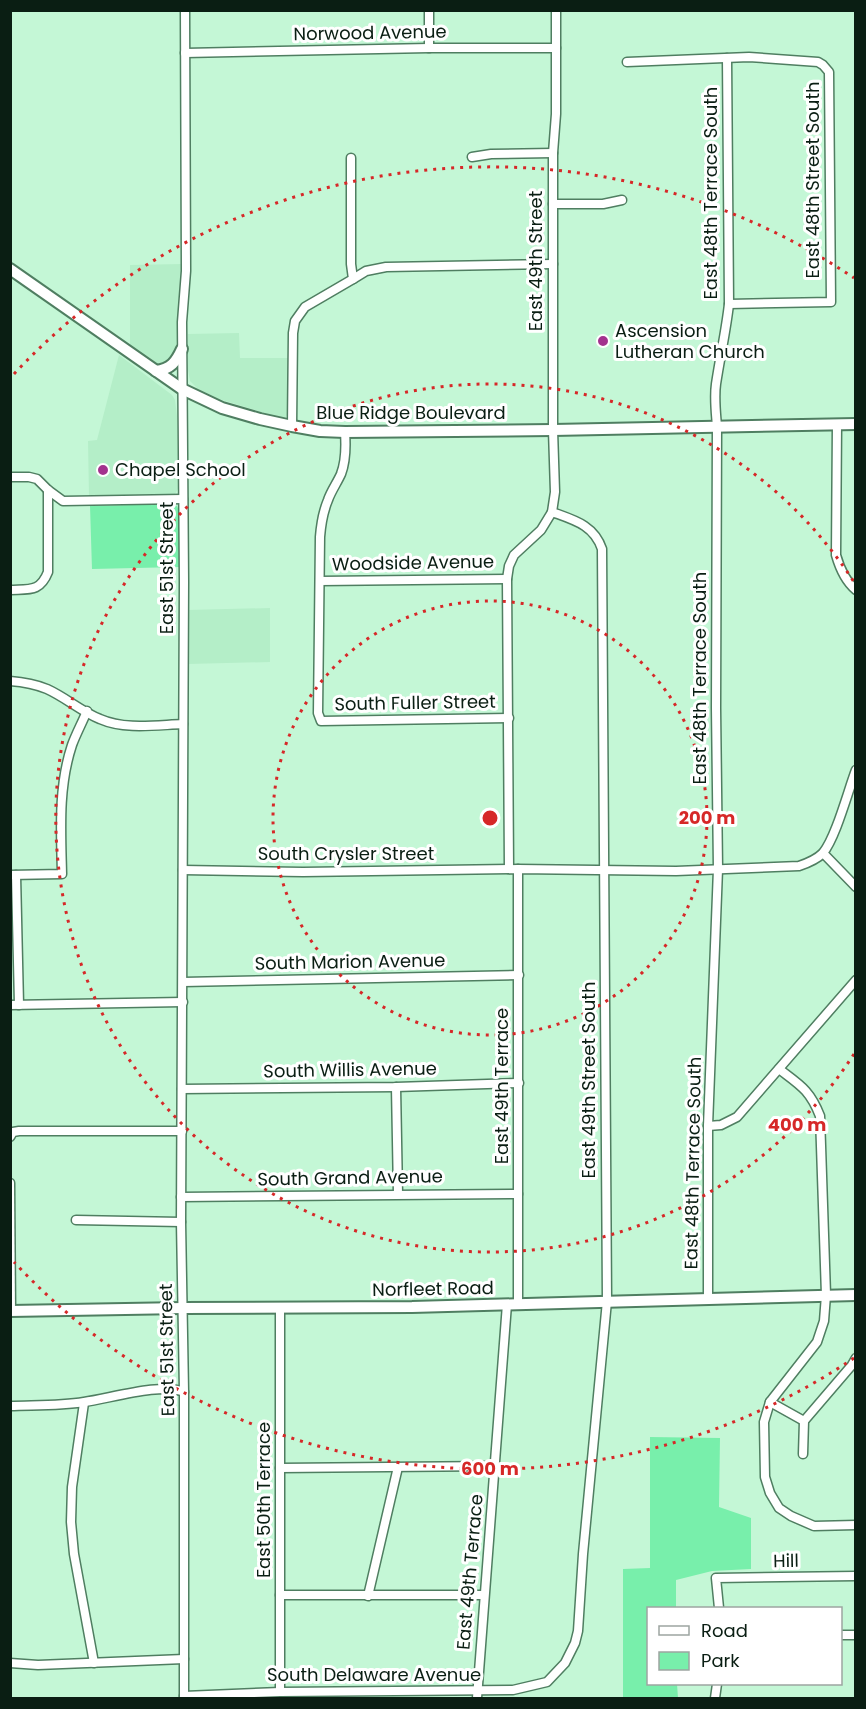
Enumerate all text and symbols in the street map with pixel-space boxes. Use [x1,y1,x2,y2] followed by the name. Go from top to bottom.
[293,19,447,46] street label: Norwood Avenue
[800,82,825,278] street label: East 48th Street South
[698,87,723,299] street label: East 48th Terrace South
[523,191,548,331] street label: East 49th Street
[615,318,765,364] place label: Ascension Lutheran Church
[596,334,610,348] marker: Ascension Lutheran Church
[316,400,506,425] street label: Blue Ridge Boulevard
[115,457,246,482] place label: Chapel School
[96,463,110,477] marker: Chapel School
[154,502,179,634] street label: East 51st Street
[332,549,494,576] street label: Woodside Avenue
[687,572,712,784] street label: East 48th Terrace South
[334,689,496,716] street label: South Fuller Street
[679,805,735,830] text: 200 m
[480,808,500,828] centre of rings
[258,841,434,866] street label: South Crysler Street
[254,947,446,976] street label: South Marion Avenue
[576,982,601,1178] street label: East 49th Street South
[489,1008,514,1164] street label: East 49th Terrace
[263,1055,437,1084] street label: South Willis Avenue
[678,1056,707,1270] street label: East 48th Terrace South
[768,1112,826,1137] text: 400 m
[257,1163,443,1192] street label: South Grand Avenue
[372,1275,494,1302] street label: Norfleet Road
[153,1283,180,1417] street label: East 51st Street
[251,1422,276,1578] street label: East 50th Terrace
[461,1456,519,1481] text: 600 m
[450,1493,489,1651] street label: East 49th Terrace
[773,1548,799,1573] street label: Hill
[647,1607,842,1685] legend
[701,1618,748,1643] text: Road
[701,1648,740,1673] text: Park
[267,1662,481,1687] street label: South Delaware Avenue

